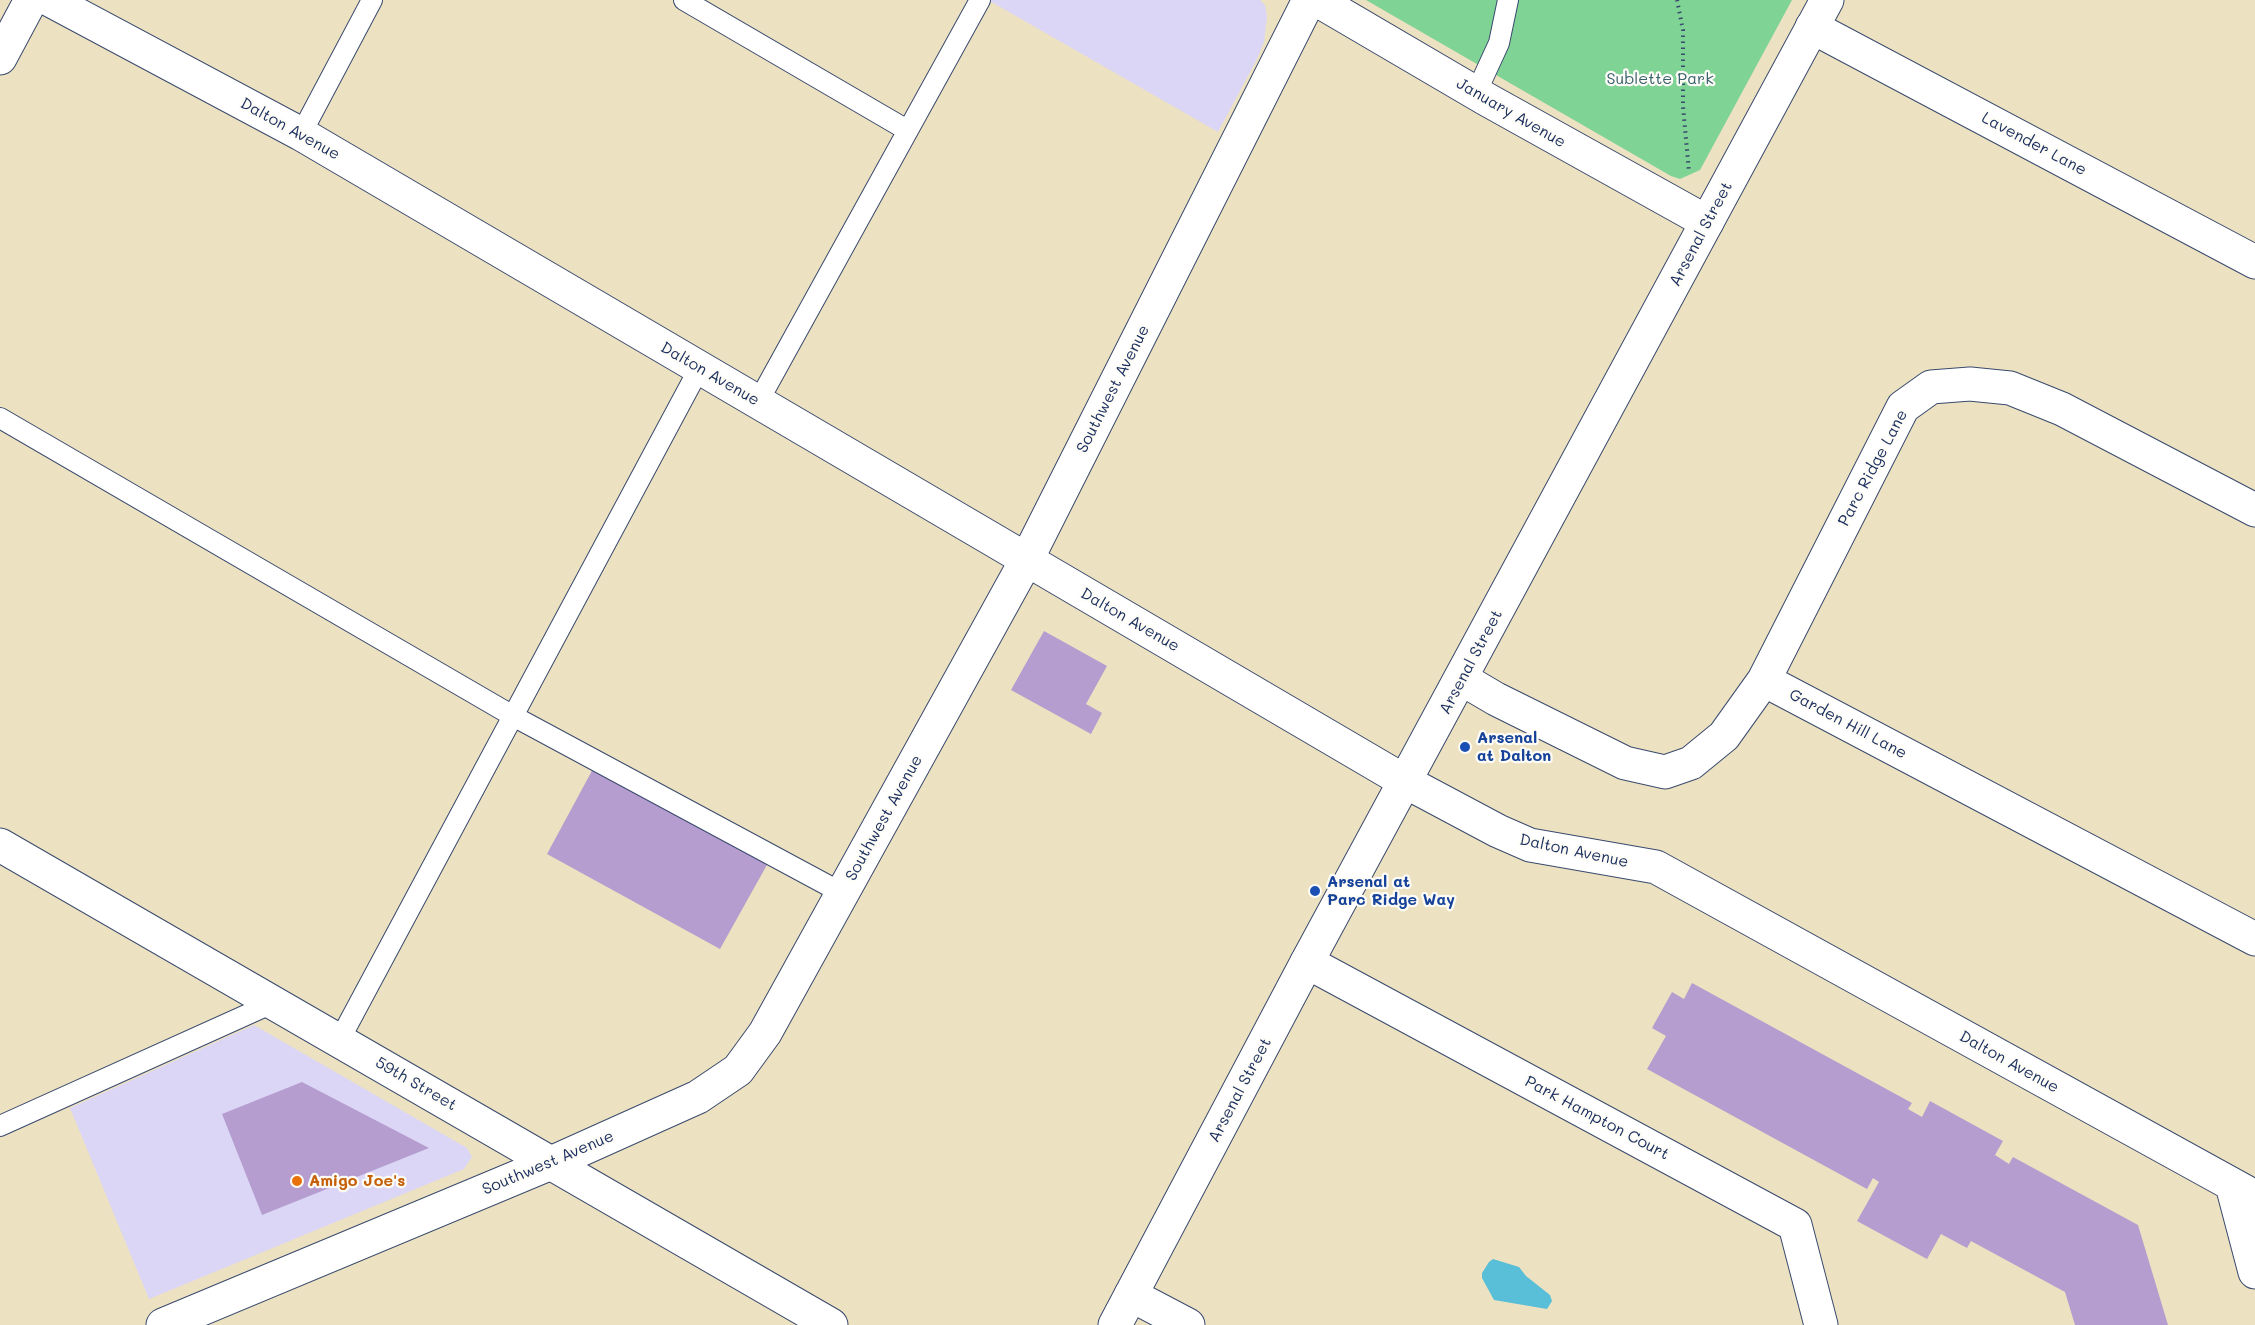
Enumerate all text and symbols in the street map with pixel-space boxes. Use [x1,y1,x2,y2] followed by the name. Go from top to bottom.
[1606,69,1714,89] park label: Sublette Park
[1453,74,1569,152] street label: January Avenue
[237,94,343,164] street label: Dalton Avenue
[1978,108,2090,180] street label: Lavender Lane
[1665,178,1737,290] street label: Arsenal Street
[1072,322,1154,456] street label: Southwest Avenue
[657,338,763,410] street label: Dalton Avenue
[1834,407,1912,529] street label: Parc Ridge Lane
[1077,584,1183,656] street label: Dalton Avenue
[1435,606,1507,718] street label: Arsenal Street
[1786,685,1910,763] street label: Garden Hill Lane
[1477,728,1551,766] place label: Arsenal at Dalton
[1458,740,1472,754] marker: Arsenal at Dalton
[841,752,927,884] street label: Southwest Avenue
[1518,830,1630,872] street label: Dalton Avenue
[1327,872,1455,910] place label: Arsenal at Parc Ridge Way
[1308,884,1322,898] marker: Arsenal at Parc Ridge Way
[1956,1027,2062,1097] street label: Dalton Avenue
[1204,1034,1276,1146] street label: Arsenal Street
[372,1053,460,1115] street label: 59th Street
[1522,1072,1672,1164] street label: Park Hampton Court
[479,1127,617,1199] street label: Southwest Avenue
[309,1171,405,1191] place label: Amigo Joe's
[290,1174,304,1188] marker: Amigo Joe's

